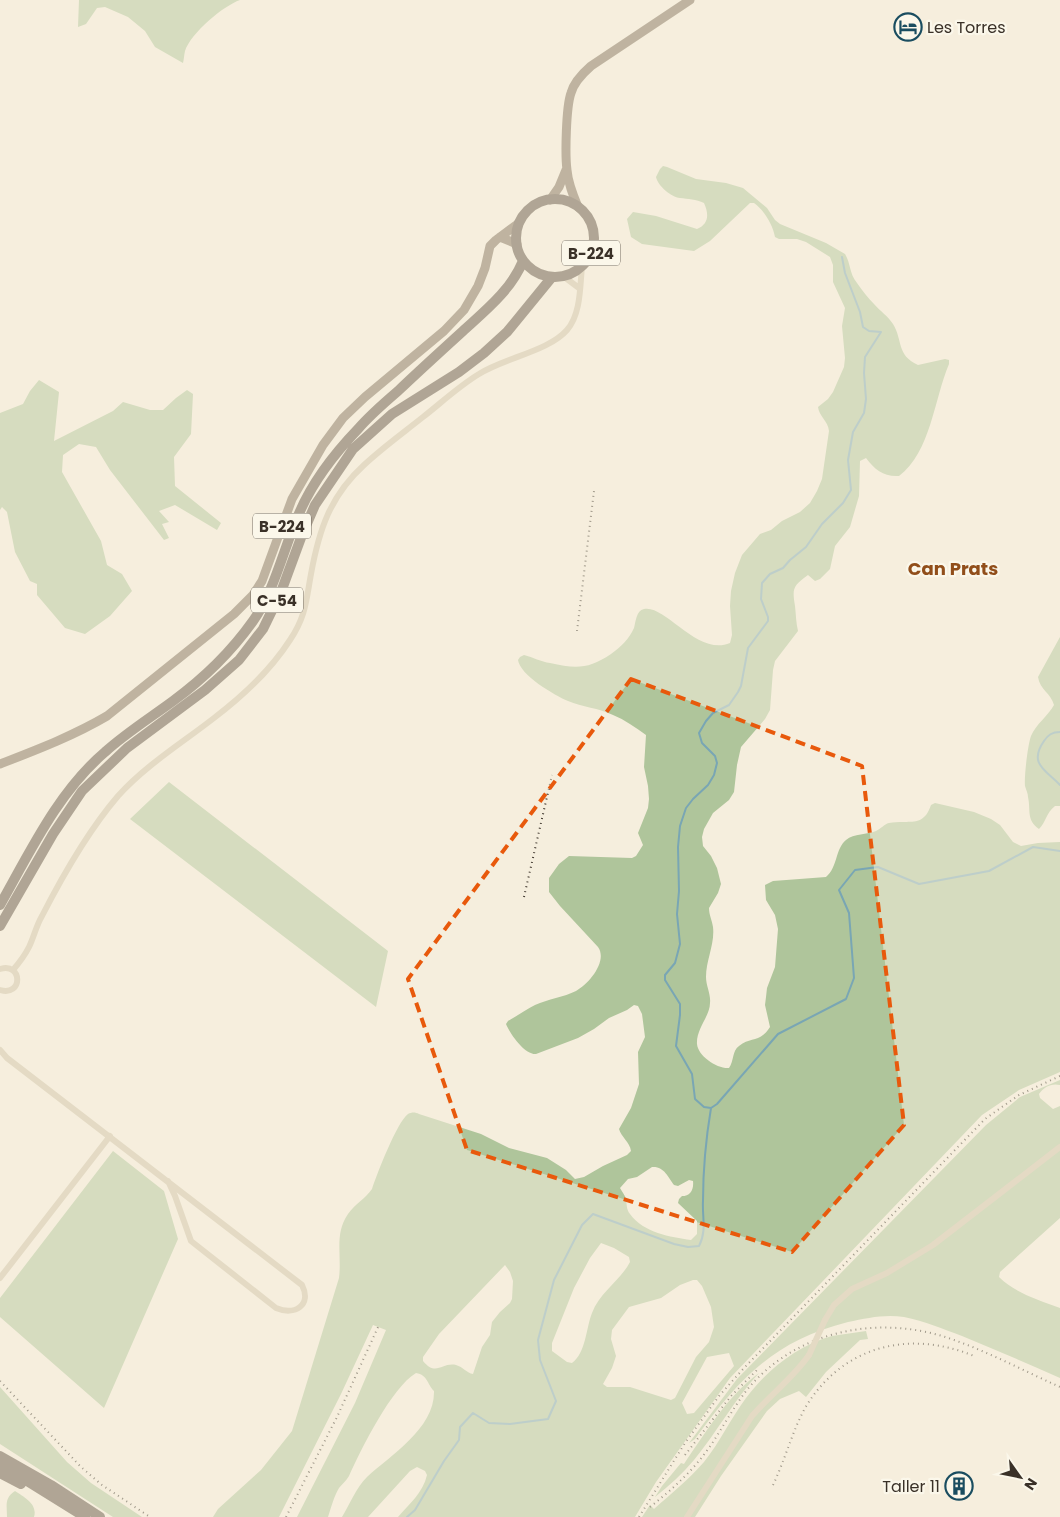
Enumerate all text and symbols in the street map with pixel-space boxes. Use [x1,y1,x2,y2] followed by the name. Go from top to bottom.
[893,12,923,42] hotel icon: Les Torres
[927,16,1006,39] place label: Les Torres
[562,240,620,266] road number: B-224
[253,514,311,538] road number: B-224
[908,556,998,581] district label: Can Prats
[251,588,303,612] road number: C-54
[995,1452,1045,1502] north arrow
[944,1471,974,1501] building icon: Taller 11
[1020,1474,1042,1494] text: N
[882,1475,940,1498] place label: Taller 11

